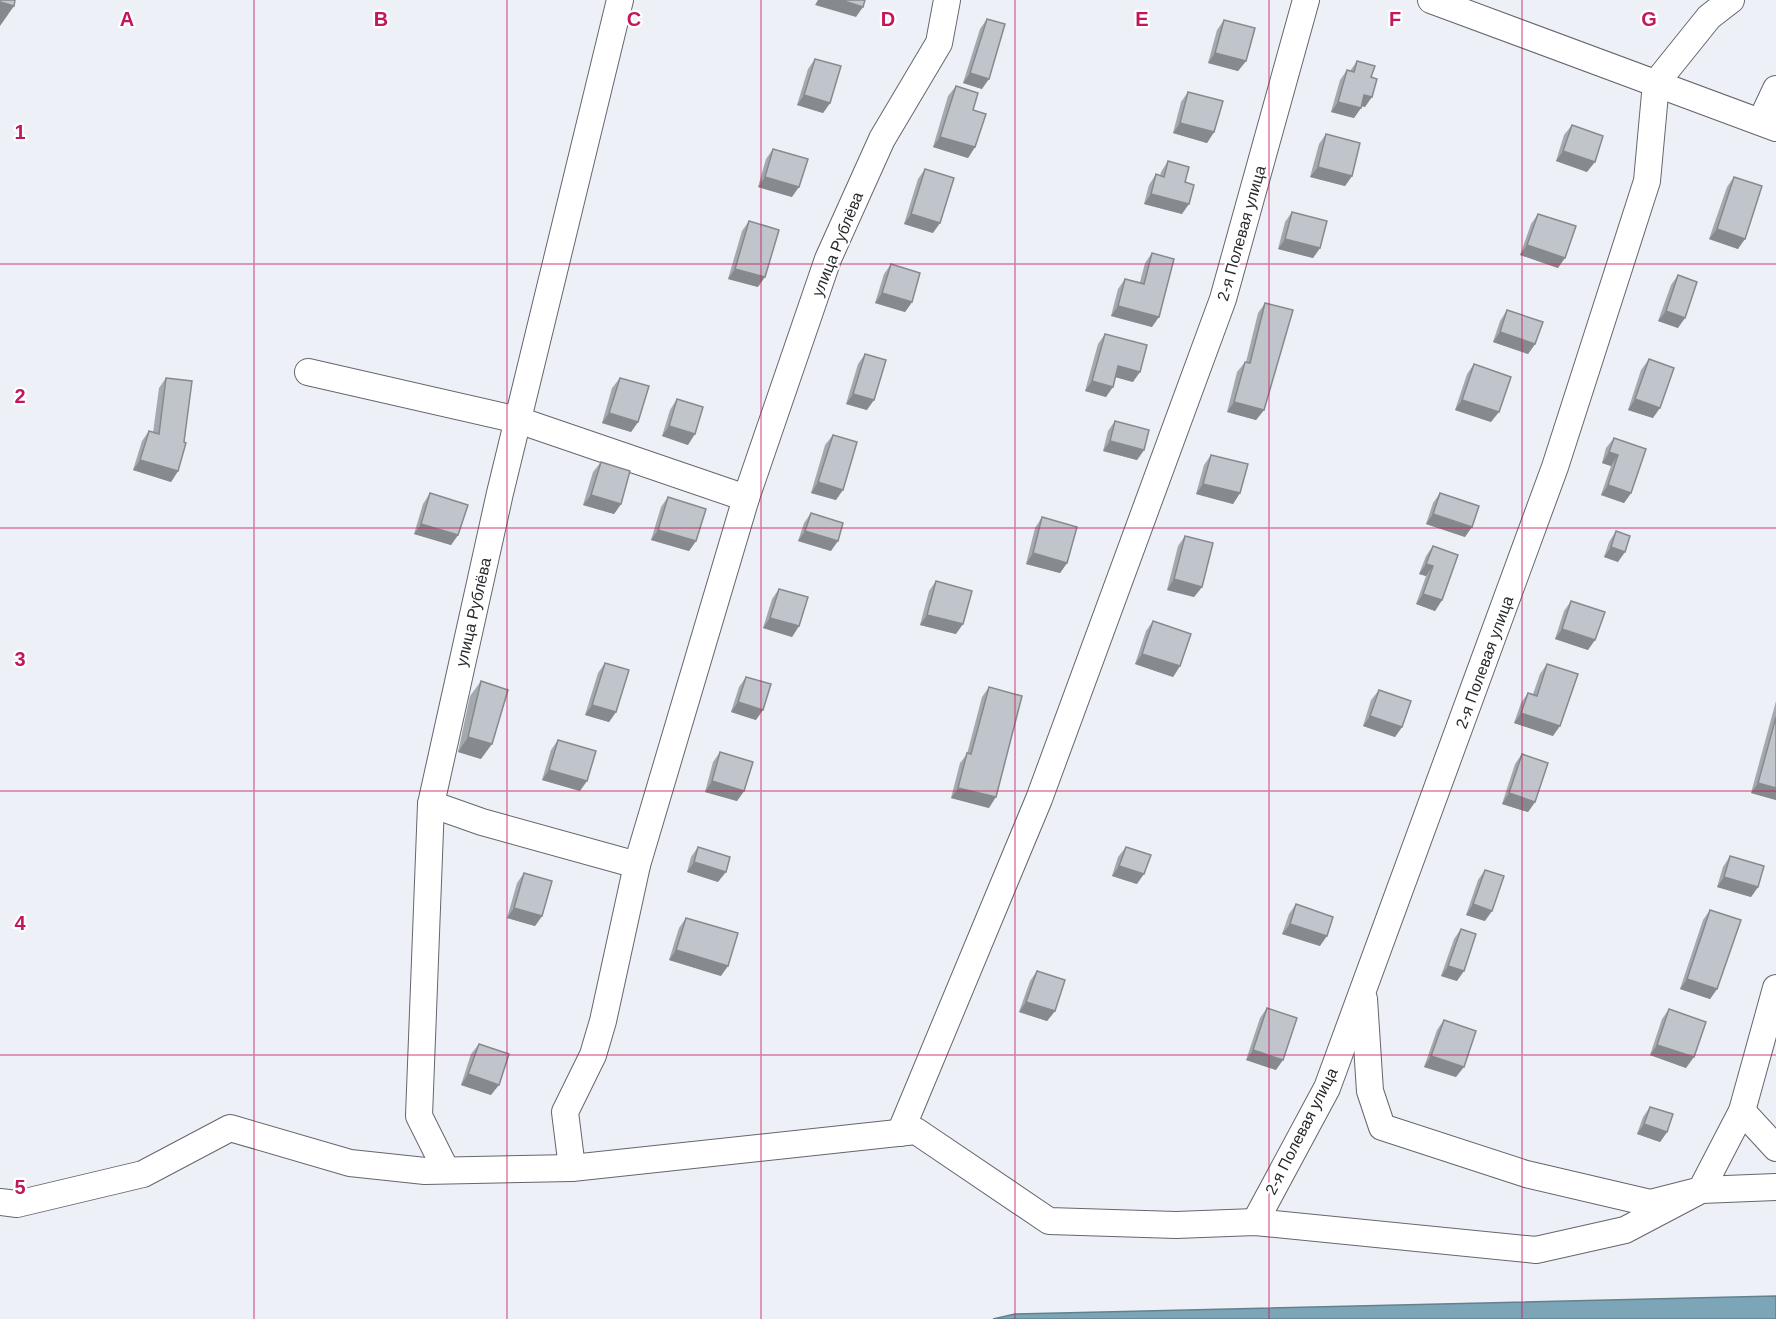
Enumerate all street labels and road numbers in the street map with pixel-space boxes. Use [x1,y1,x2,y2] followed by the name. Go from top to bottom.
[1214,163,1269,303] street label: 2-я Полевая улица
[809,189,866,299] street label: улица Рублёва
[453,556,494,668] street label: улица Рублёва
[1453,593,1516,731] street label: 2-я Полевая улица
[1262,1065,1341,1197] street label: 2-я Полевая улица

